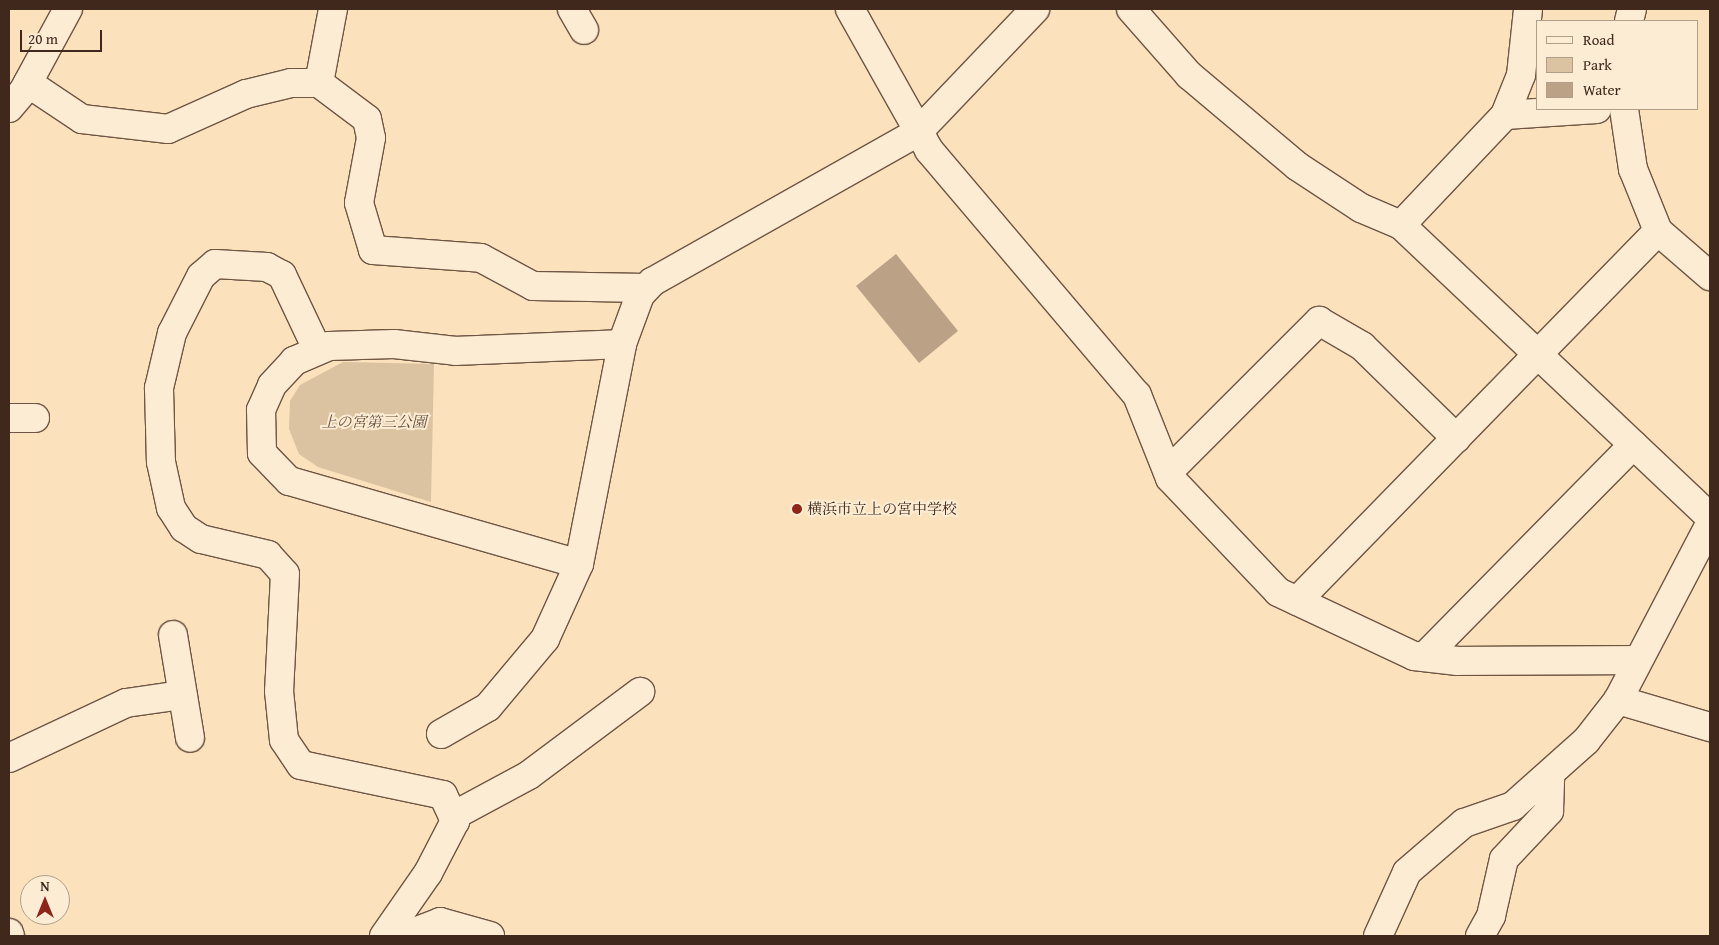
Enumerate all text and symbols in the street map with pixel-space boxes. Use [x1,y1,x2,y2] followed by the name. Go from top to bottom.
[22,20,105,52] scale bar
[1536,20,1699,110] legend
[28,28,58,49] text: 20 m
[1583,29,1614,50] text: Road
[1583,54,1612,75] text: Park
[1583,79,1621,100] text: Water
[322,413,426,431] park label: 上の宮第三公園
[807,500,957,518] place label: 横浜市立上の宮中学校
[791,503,803,515] marker: 横浜市立上の宮中学校
[20,875,70,925] north arrow
[40,876,50,896] text: N

